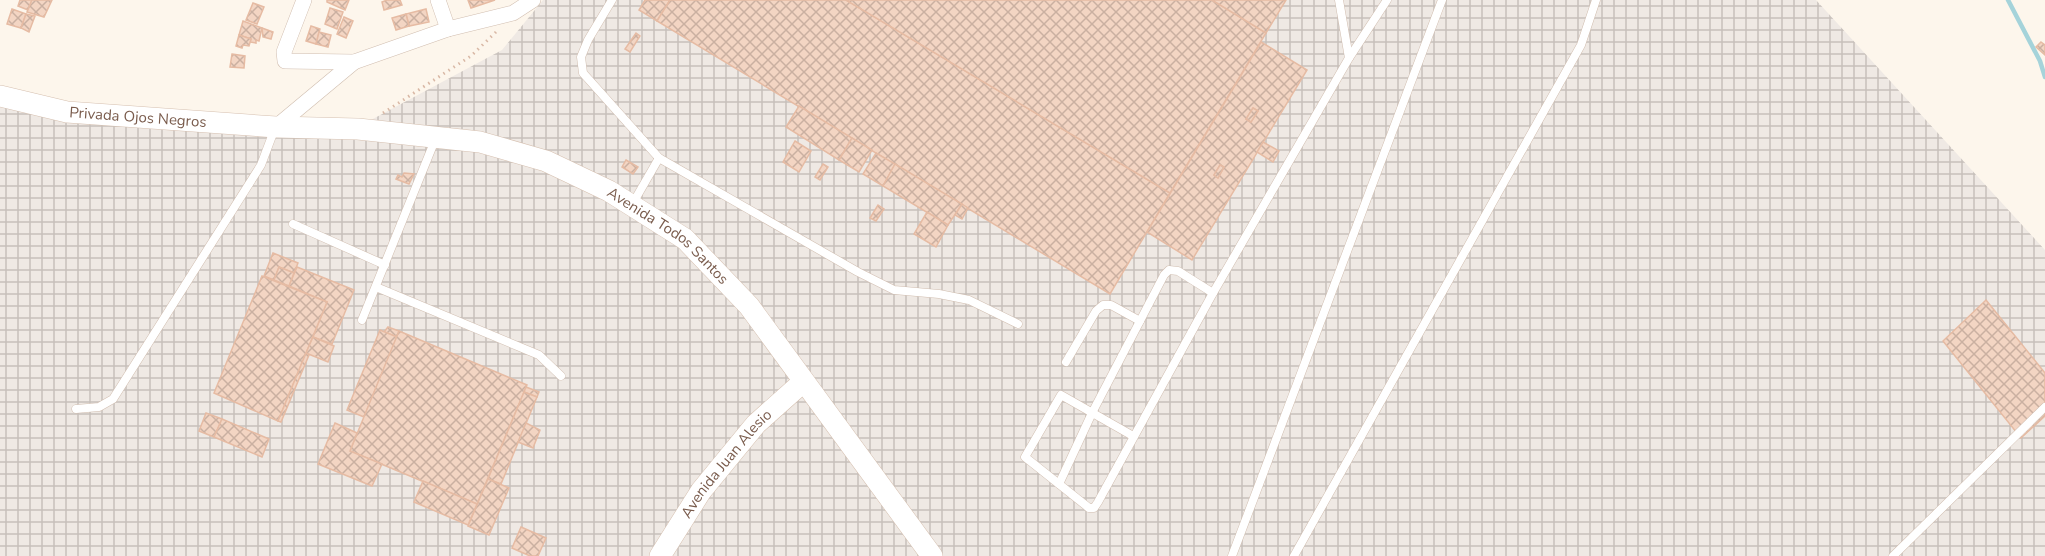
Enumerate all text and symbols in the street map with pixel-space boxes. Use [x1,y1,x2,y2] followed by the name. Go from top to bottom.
[69,102,207,132] street label: Privada Ojos Negros
[603,182,733,289] street label: Avenida Todos Santos
[676,405,776,522] street label: Avenida Juan Alesio

